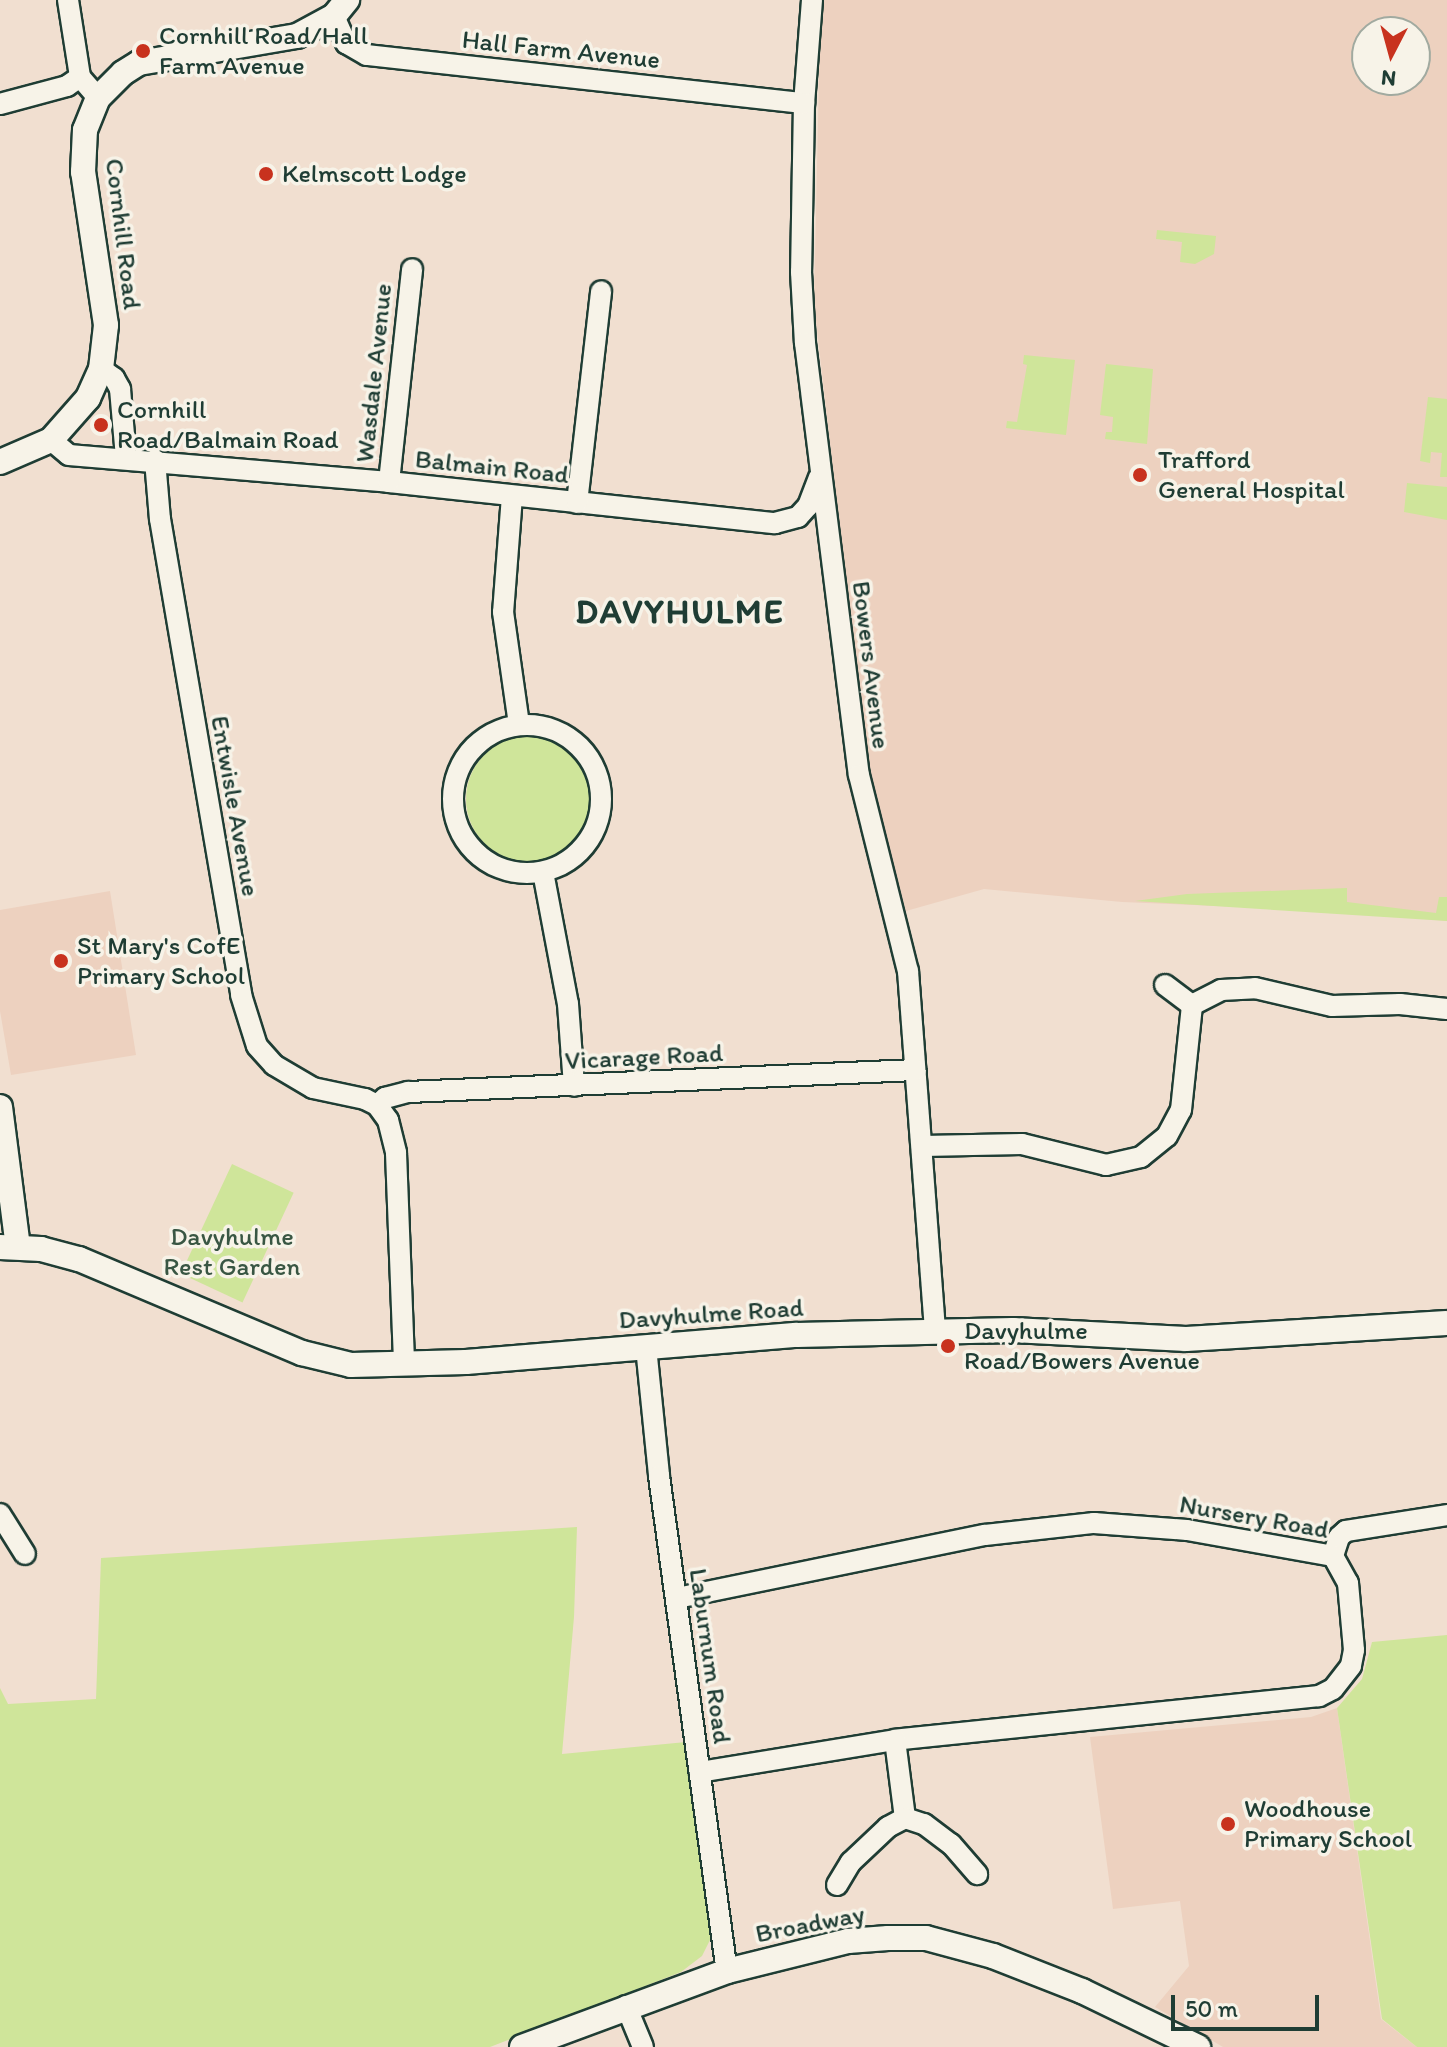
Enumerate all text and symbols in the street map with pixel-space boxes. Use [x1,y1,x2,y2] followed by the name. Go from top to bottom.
[1351,16,1431,96] north arrow
[159,20,367,82] place label: Cornhill Road/Hall Farm Avenue
[462,24,660,76] street label: Hall Farm Avenue
[134,42,152,60] marker: Cornhill Road/Hall Farm Avenue
[1380,64,1397,93] text: N
[98,157,148,311] street label: Cornhill Road
[282,158,467,190] place label: Kelmscott Lodge
[257,165,275,183] marker: Kelmscott Lodge
[349,282,399,464] street label: Wasdale Avenue
[117,394,339,456] place label: Cornhill Road/Balmain Road
[92,416,110,434] marker: Cornhill Road/Balmain Road
[413,443,571,491] street label: Balmain Road
[1158,444,1345,506] place label: Trafford General Hospital
[1129,464,1151,486] marker: Trafford General Hospital
[845,579,897,751] street label: Bowers Avenue
[575,592,785,632] district label: DAVYHULME
[204,714,266,898] street label: Entwisle Avenue
[77,930,245,992] place label: St Mary's CofE Primary School
[52,952,70,970] marker: St Mary's CofE Primary School
[564,1037,724,1077] street label: Vicarage Road
[163,1221,301,1282] park label: Davyhulme Rest Garden
[617,1292,805,1336] street label: Davyhulme Road
[964,1315,1200,1376] place label: Davyhulme Road/Bowers Avenue
[939,1337,957,1355] marker: Davyhulme Road/Bowers Avenue
[1177,1489,1331,1545] street label: Nursery Road
[682,1566,738,1746] street label: Laburnum Road
[1244,1793,1412,1854] place label: Woodhouse Primary School
[1219,1815,1237,1833] marker: Woodhouse Primary School
[753,1898,867,1950] street label: Broadway
[1175,1979,1323,2029] scale bar
[1185,1994,1238,2023] text: 50 m

